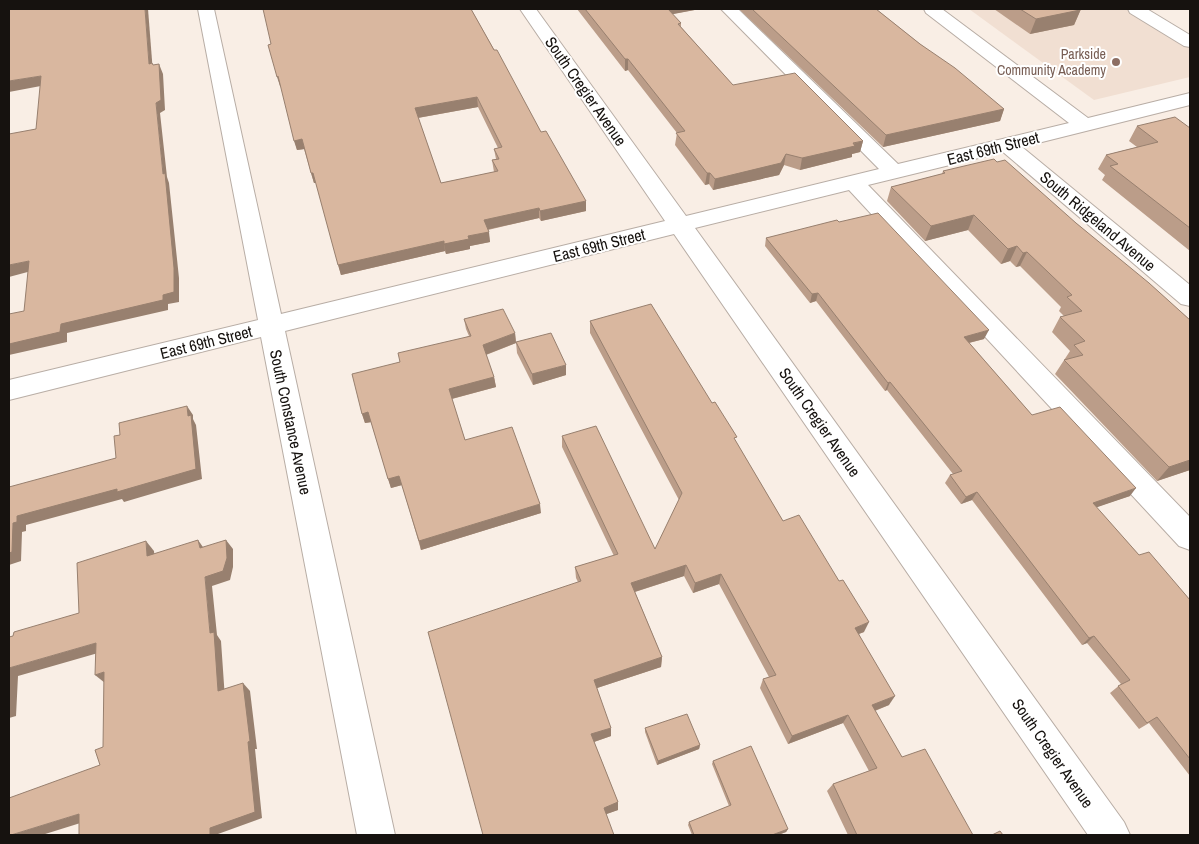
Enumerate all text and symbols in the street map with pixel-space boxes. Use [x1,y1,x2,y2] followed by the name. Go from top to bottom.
[540,32,632,150] street label: South Cregier Avenue
[997,45,1106,79] place label: Parkside Community Academy
[1110,56,1122,68] marker: Parkside Community Academy
[945,126,1042,170] street label: East 69th Street
[1035,166,1161,276] street label: South Ridgeland Avenue
[551,223,648,267] street label: East 69th Street
[158,320,255,364] street label: East 69th Street
[265,347,317,497] street label: South Constance Avenue
[774,363,866,481] street label: South Cregier Avenue
[1007,694,1099,812] street label: South Cregier Avenue

